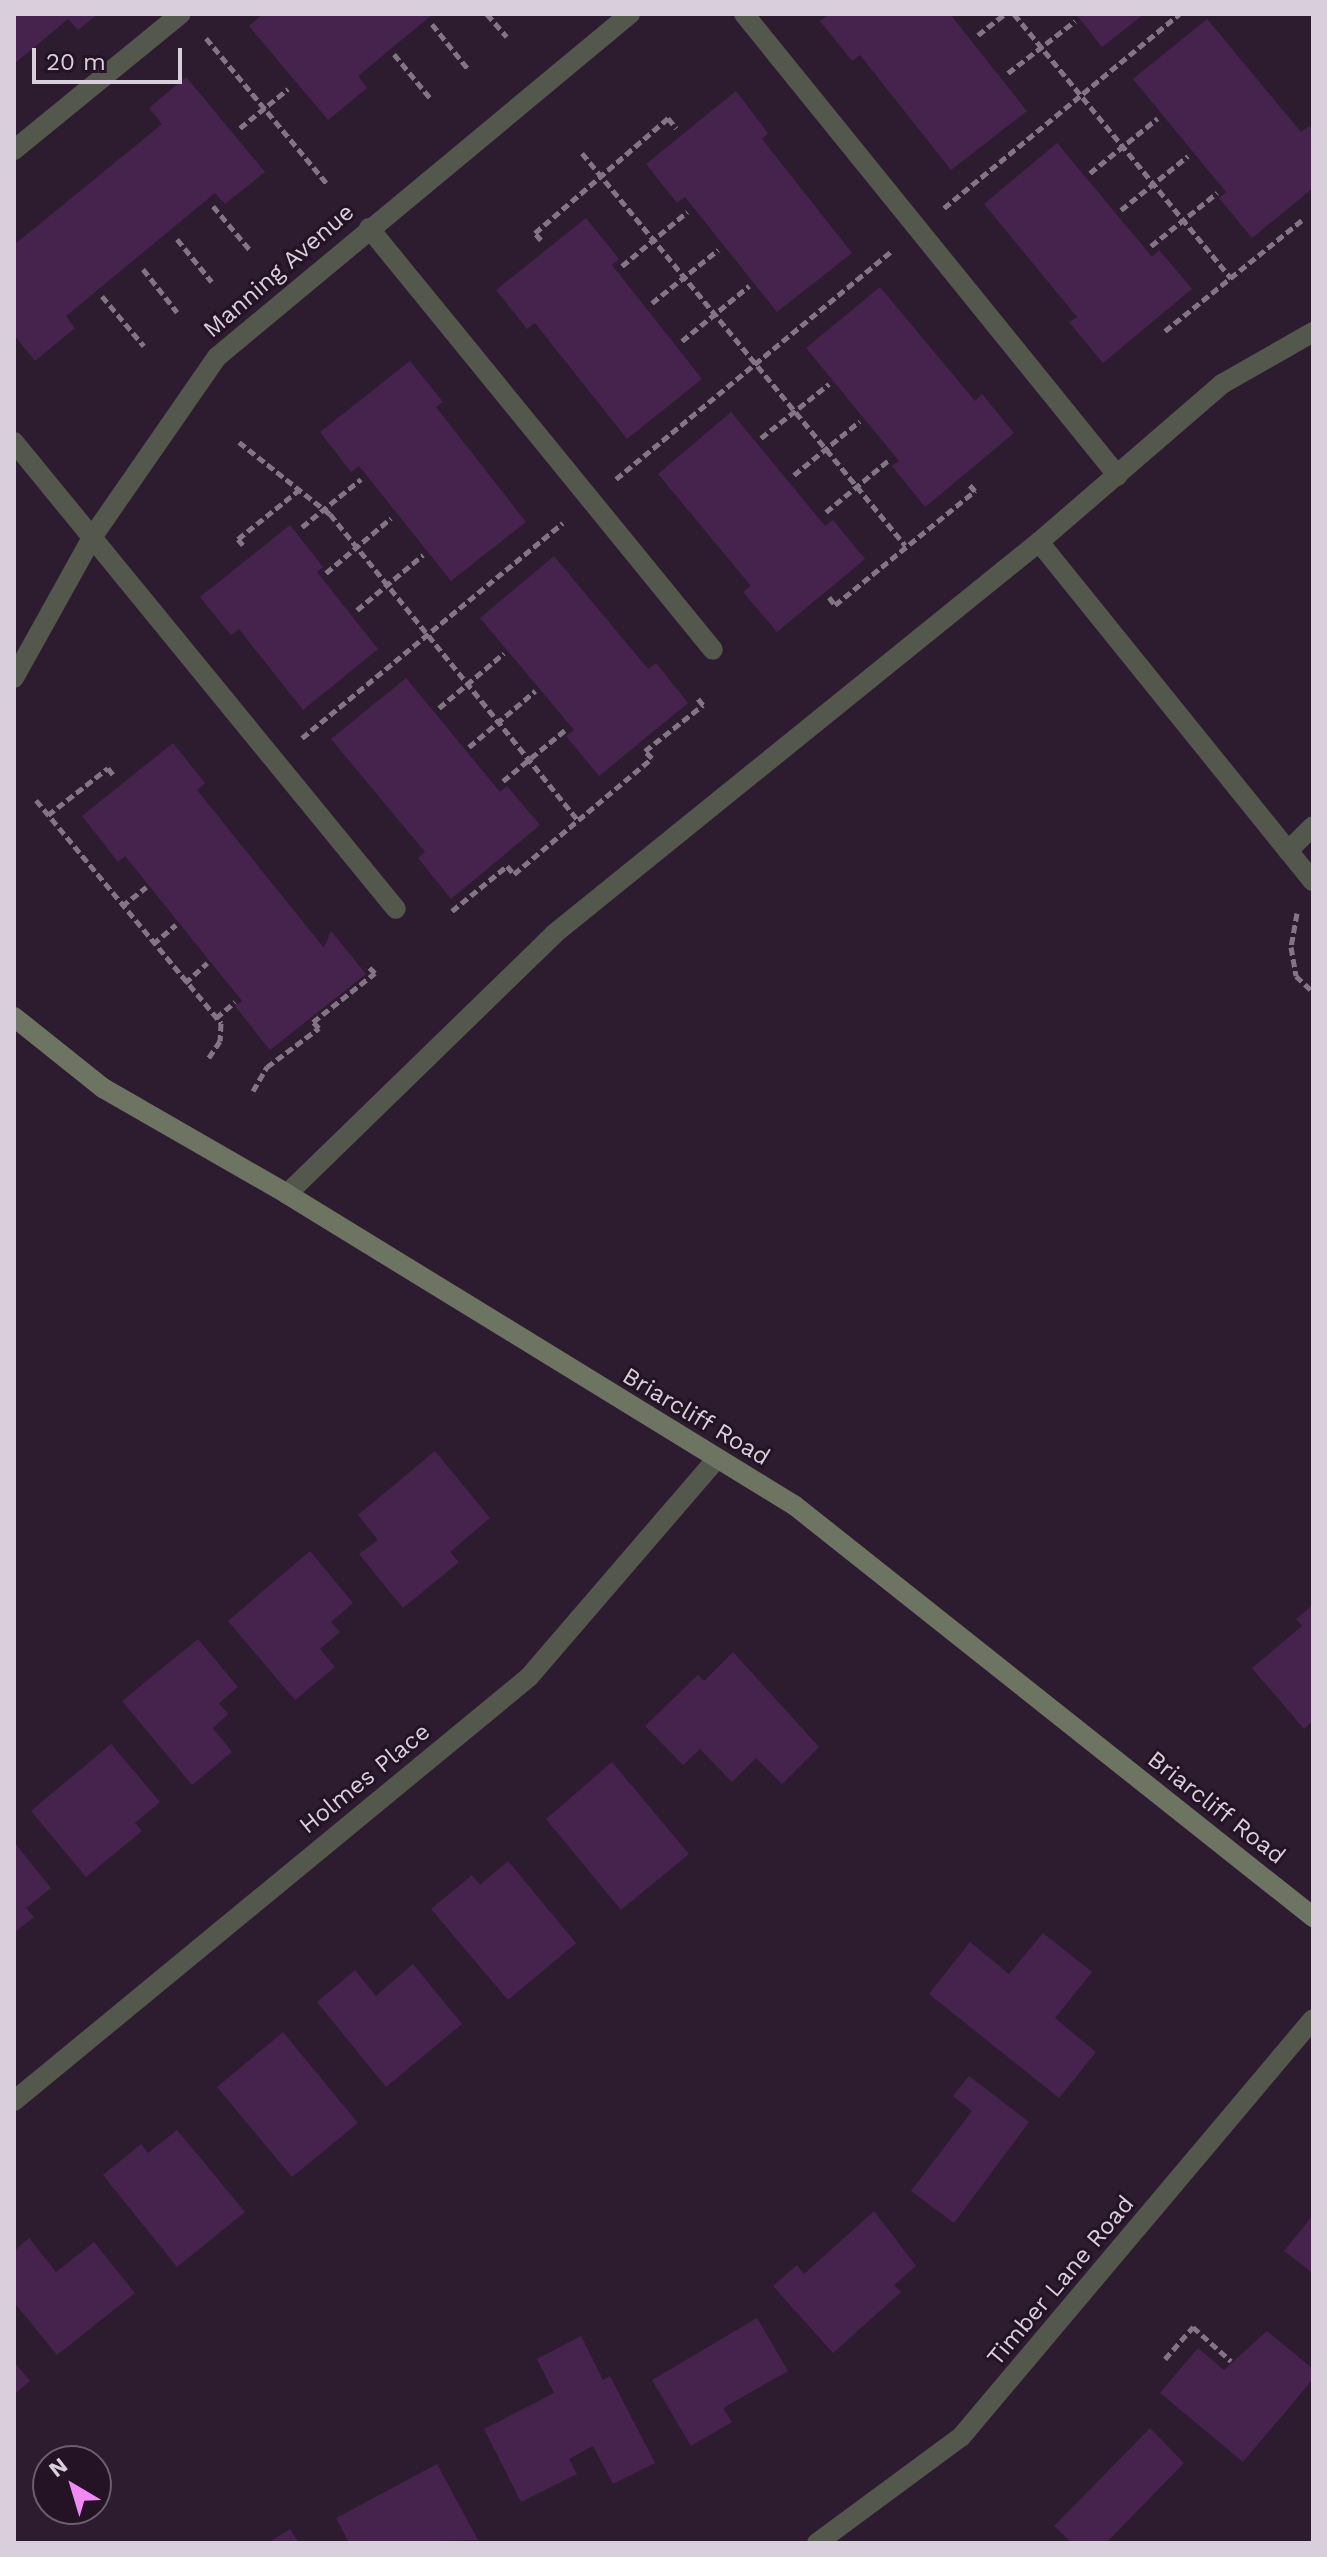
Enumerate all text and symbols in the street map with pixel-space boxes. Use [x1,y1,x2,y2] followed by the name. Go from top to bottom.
[36,32,186,82] scale bar
[46,48,106,76] text: 20 m
[198,198,360,344] street label: Manning Avenue
[617,1361,775,1473] street label: Briarcliff Road
[294,1718,436,1840] street label: Holmes Place
[1141,1745,1291,1871] street label: Briarcliff Road
[981,2190,1141,2372] street label: Timber Lane Road
[32,2445,112,2525] north arrow
[44,2452,72,2482] text: N

